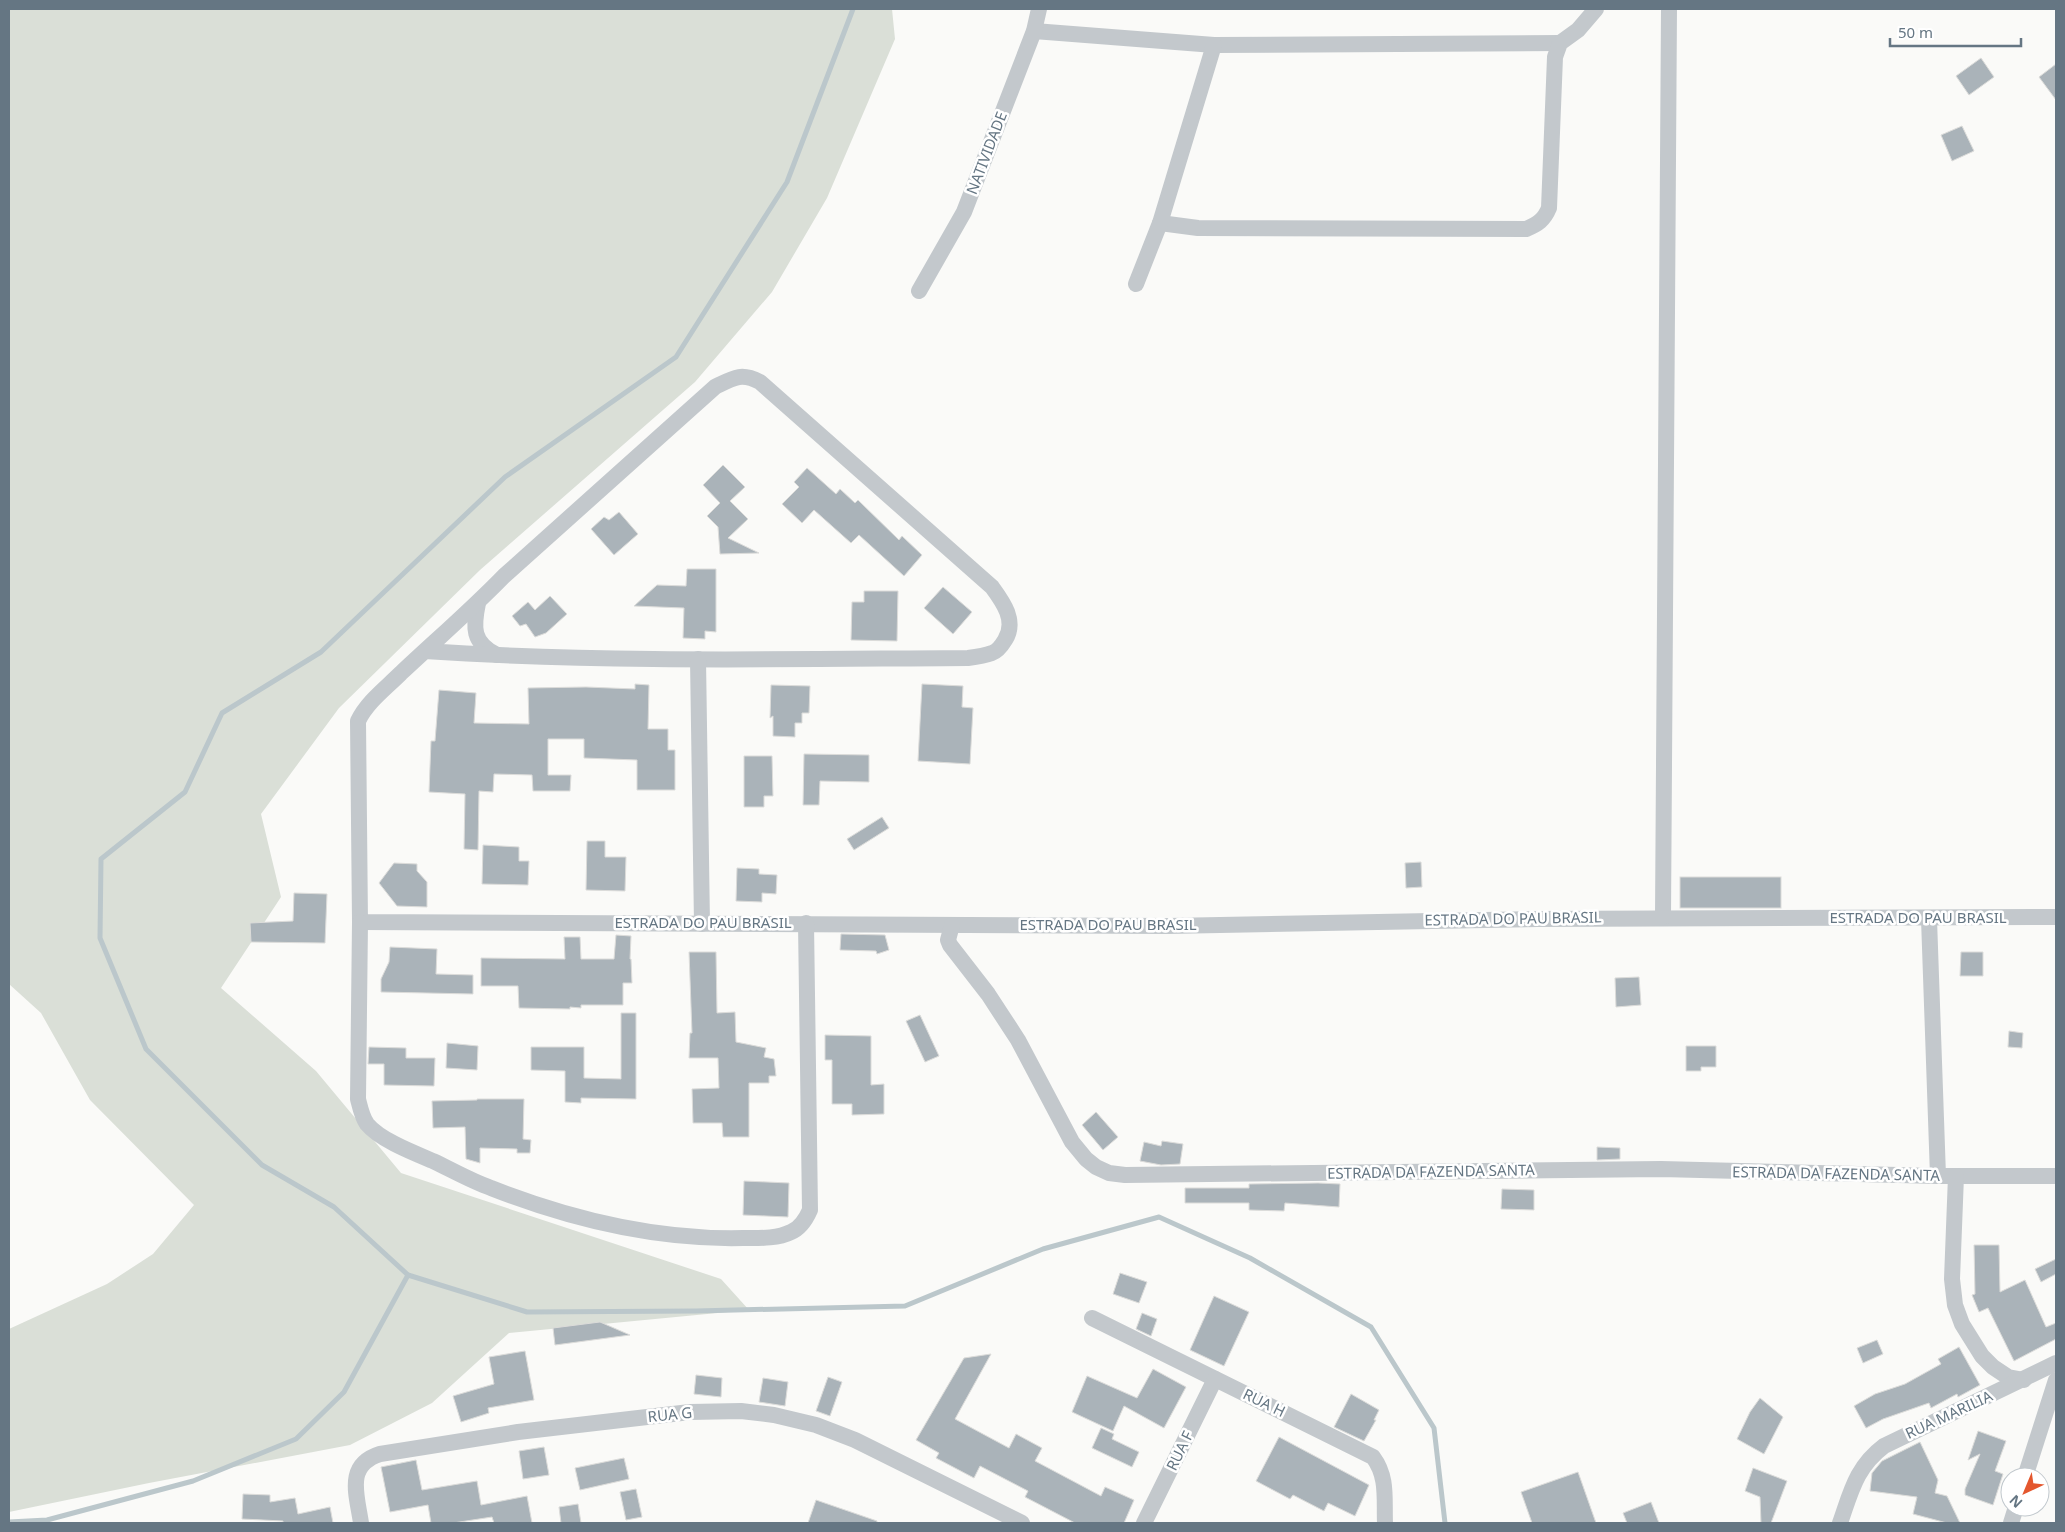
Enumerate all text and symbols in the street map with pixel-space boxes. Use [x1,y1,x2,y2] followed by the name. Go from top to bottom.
[1890,15,2021,47] scale bar
[1898,22,1933,42] text: 50 m
[961,108,1011,197] street label: NATIVIDADE
[1424,906,1602,930] street label: ESTRADA DO PAU BRASIL
[1829,907,2007,927] street label: ESTRADA DO PAU BRASIL
[614,912,792,932] street label: ESTRADA DO PAU BRASIL
[1019,914,1197,934] street label: ESTRADA DO PAU BRASIL
[1327,1159,1535,1183] street label: ESTRADA DA FAZENDA SANTA
[1732,1161,1940,1185] street label: ESTRADA DA FAZENDA SANTA
[1240,1383,1289,1421] street label: RUA H
[1902,1385,1996,1443] street label: RUA MARILIA
[647,1402,693,1426] street label: RUA G
[1161,1427,1197,1474] street label: RUA F
[2000,1467,2050,1517] north arrow
[2005,1491,2026,1513] text: N

